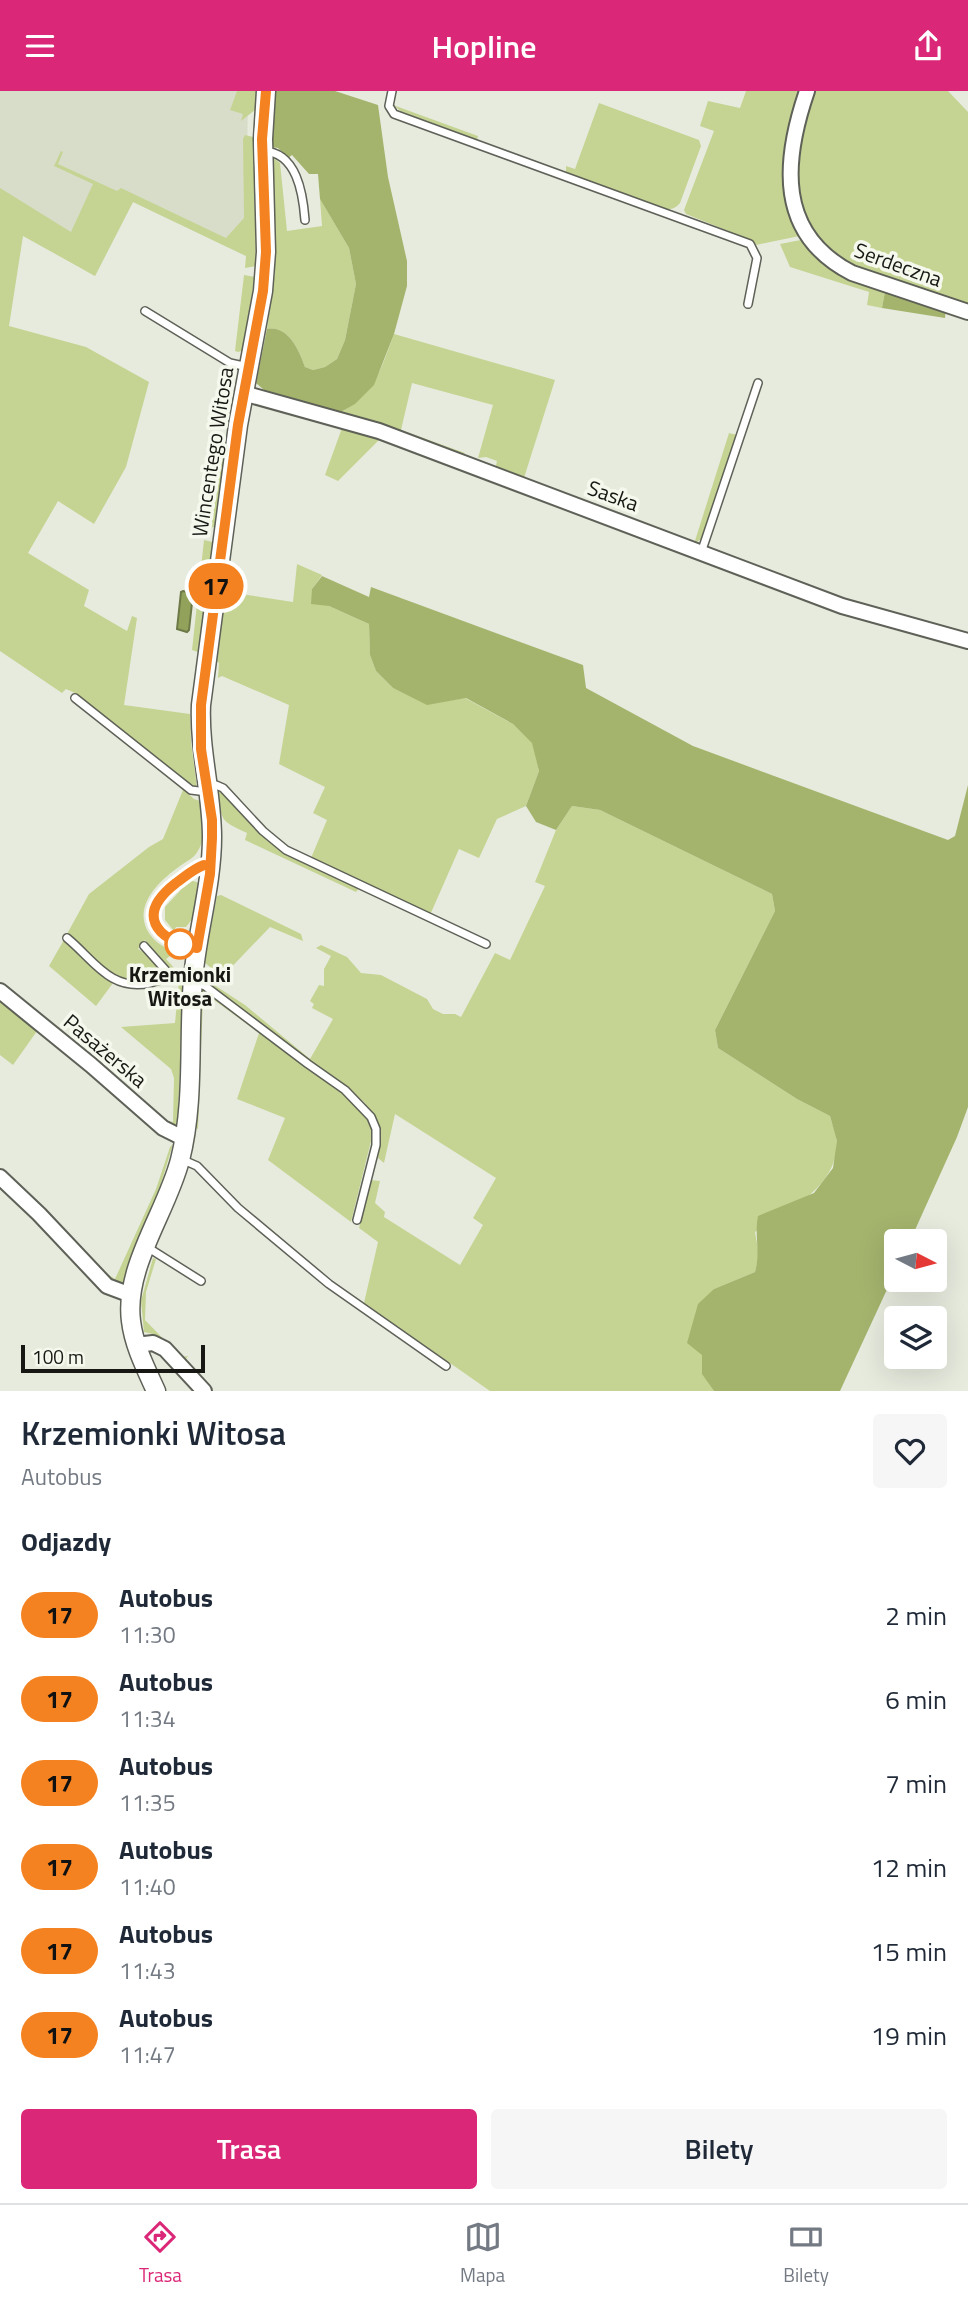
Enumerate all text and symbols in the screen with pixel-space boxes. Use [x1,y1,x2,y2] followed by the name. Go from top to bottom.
[431,22,537,70] text: Hopline
[21,27,59,65] icon: menu
[909,27,947,65] icon: share
[850,233,947,295] street label: Serdeczna
[183,364,241,539] street label: Wincentego Witosa
[583,471,644,519] street label: Saska
[184,563,248,609] line badge: 17
[203,568,229,604] text: 17
[165,929,195,959] marker: Krzemionki Witosa
[129,958,231,1014] place label: Krzemionki Witosa
[57,1006,155,1095] street label: Pasażerska
[884,1229,947,1291] north arrow
[884,1229,947,1369] map controls
[884,1306,947,1369] button: layers
[21,1342,205,1374] scale bar
[32,1342,84,1371] text: 100 m
[21,1408,286,1458] text: Krzemionki Witosa
[873,1414,947,1488] button: heart
[21,1459,102,1494] text: Autobus
[21,1522,111,1561] text: Odjazdy
[119,1578,213,1617] text: Autobus
[885,1596,947,1635] text: 2 min
[46,1597,73,1633] text: 17
[119,1617,176,1652] text: 11:30
[119,1662,213,1701] text: Autobus
[885,1680,947,1719] text: 6 min
[46,1681,73,1717] text: 17
[119,1701,176,1736] text: 11:34
[119,1746,213,1785] text: Autobus
[885,1764,947,1803] text: 7 min
[46,1765,73,1801] text: 17
[119,1785,176,1820] text: 11:35
[119,1830,213,1869] text: Autobus
[871,1848,947,1887] text: 12 min
[46,1849,73,1885] text: 17
[119,1869,176,1904] text: 11:40
[119,1914,213,1953] text: Autobus
[871,1932,947,1971] text: 15 min
[46,1933,73,1969] text: 17
[119,1953,176,1988] text: 11:43
[119,1998,213,2037] text: Autobus
[871,2016,947,2055] text: 19 min
[46,2017,73,2053] text: 17
[119,2037,176,2072] text: 11:47
[21,2109,477,2189] button: Trasa
[491,2109,947,2189] button: Bilety
[139,2218,182,2289] tab: Trasa
[460,2218,505,2289] tab: Mapa
[783,2218,829,2289] tab: Bilety

